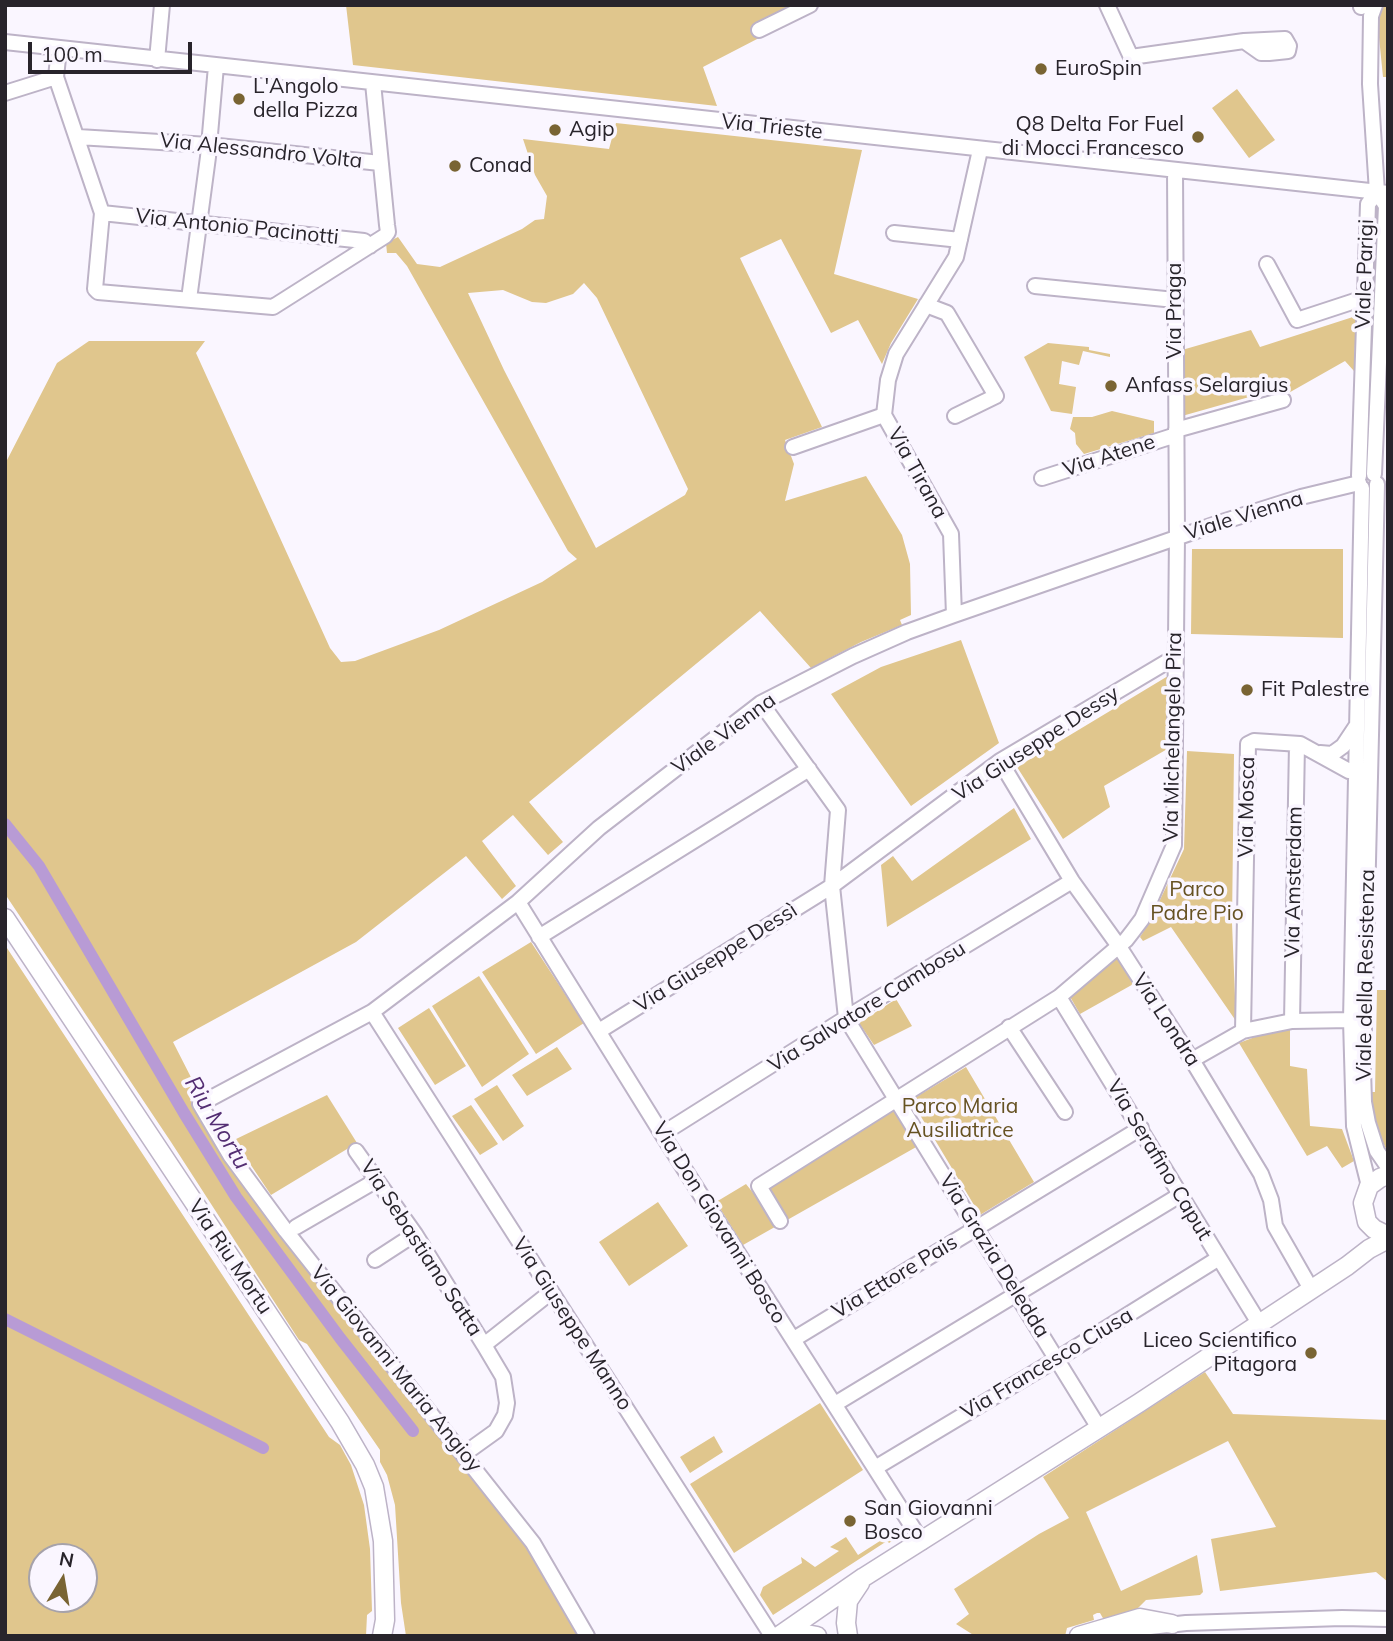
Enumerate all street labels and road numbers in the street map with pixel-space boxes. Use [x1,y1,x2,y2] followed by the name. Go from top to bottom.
[720,109,824,145] street label: Via Trieste
[159,128,363,174] street label: Via Alessandro Volta
[134,204,340,250] street label: Via Antonio Pacinotti
[1350,218,1380,330] street label: Viale Parigi
[1162,263,1188,359] street label: Via Praga
[882,423,952,523] street label: Via Tirana
[1060,429,1158,483] street label: Via Atene
[1182,486,1306,546] street label: Viale Vienna
[1159,632,1187,842] street label: Via Michelangelo Pira
[948,681,1124,807] street label: Via Giuseppe Dessy
[667,688,781,780] street label: Viale Vienna
[1234,756,1260,858] street label: Via Mosca
[1280,806,1308,958] street label: Via Amsterdam
[1352,869,1380,1081] street label: Viale della Resistenza
[630,898,802,1018] street label: Via Giuseppe Dessì
[764,936,970,1078] street label: Via Salvatore Cambosu
[1127,969,1205,1071] street label: Via Londra
[1101,1075,1217,1245] street label: Via Serafino Caput
[647,1118,791,1328] street label: Via Don Giovanni Bosco
[355,1155,487,1341] street label: Via Sebastiano Satta
[933,1169,1055,1343] street label: Via Grazia Deledda
[183,1195,277,1319] street label: Via Riu Mortu
[828,1230,962,1324] street label: Via Ettore Pais
[507,1233,637,1415] street label: Via Giuseppe Manno
[305,1261,487,1477] street label: Via Giovanni Maria Angioy
[957,1303,1137,1425] street label: Via Francesco Ciusa

